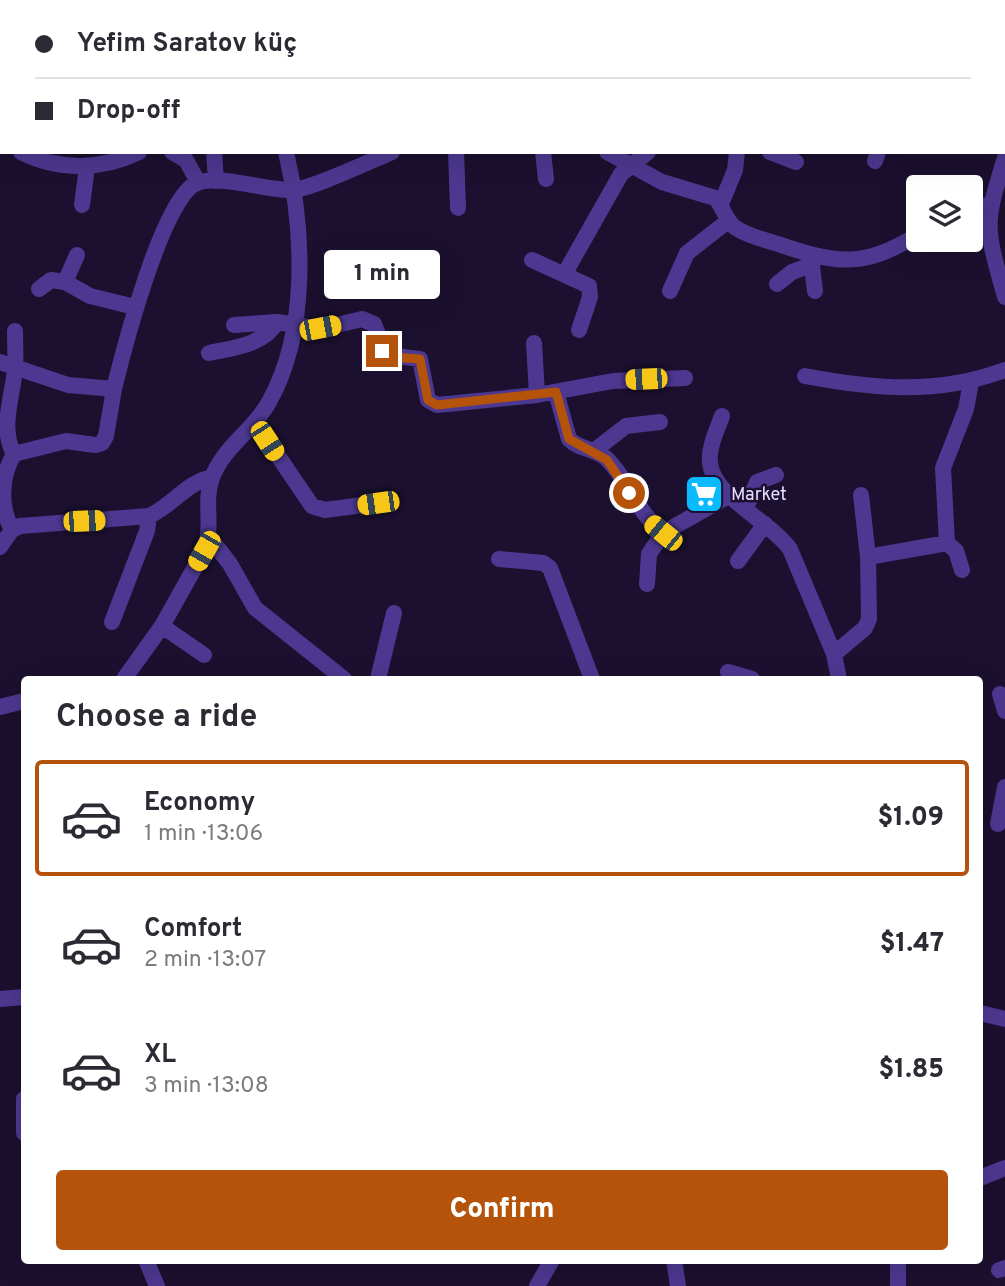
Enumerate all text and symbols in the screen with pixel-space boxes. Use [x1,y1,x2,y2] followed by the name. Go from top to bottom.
[77,28,297,61] text: Yefim Saratov küç
[77,95,180,128] text: Drop-off
[906,175,983,252] map controls
[906,175,983,252] button: layers
[324,250,440,298] callout: 1 min
[354,260,410,289] text: 1 min
[298,314,343,342] car
[366,335,398,367] route end
[625,368,668,390] car
[247,418,288,464] car
[683,473,725,515] supermarket icon: Market
[613,477,645,509] route start
[731,484,787,507] place label: Market
[356,490,401,516] car
[63,510,106,532] car
[641,512,686,554] car
[185,528,224,574] car
[56,698,257,738] text: Choose a ride
[60,787,123,850] icon: car
[144,787,255,820] text: Economy
[877,802,944,835] text: $1.09
[144,820,263,849] text: 1 min · 13:06
[60,913,123,976] icon: car
[144,913,242,946] text: Comfort
[880,928,944,961] text: $1.47
[144,946,266,975] text: 2 min · 13:07
[60,1039,123,1102] icon: car
[144,1039,176,1072] text: XL
[879,1054,944,1087] text: $1.85
[144,1072,269,1101] text: 3 min · 13:08
[56,1170,948,1250] button: Confirm

